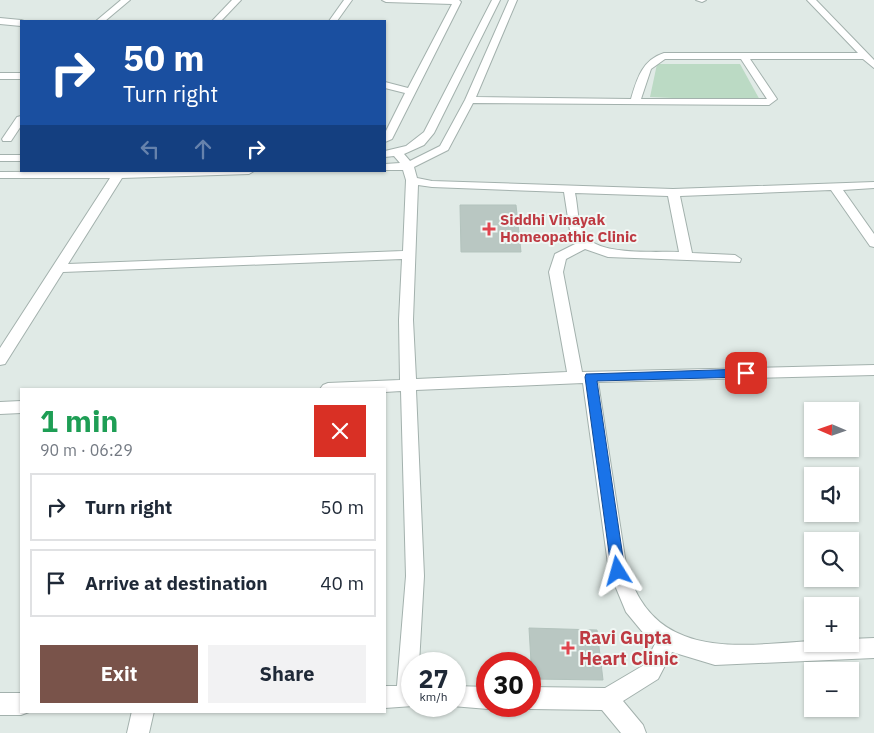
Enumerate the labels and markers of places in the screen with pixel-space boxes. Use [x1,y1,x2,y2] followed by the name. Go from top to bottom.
[500,210,637,246] place label: Siddhi Vinayak Homeopathic Clinic
[482,222,496,236] marker: Siddhi Vinayak Homeopathic Clinic
[725,352,767,394] pin
[579,626,678,670] place label: Ravi Gupta Heart Clinic
[561,641,575,655] marker: Ravi Gupta Heart Clinic

